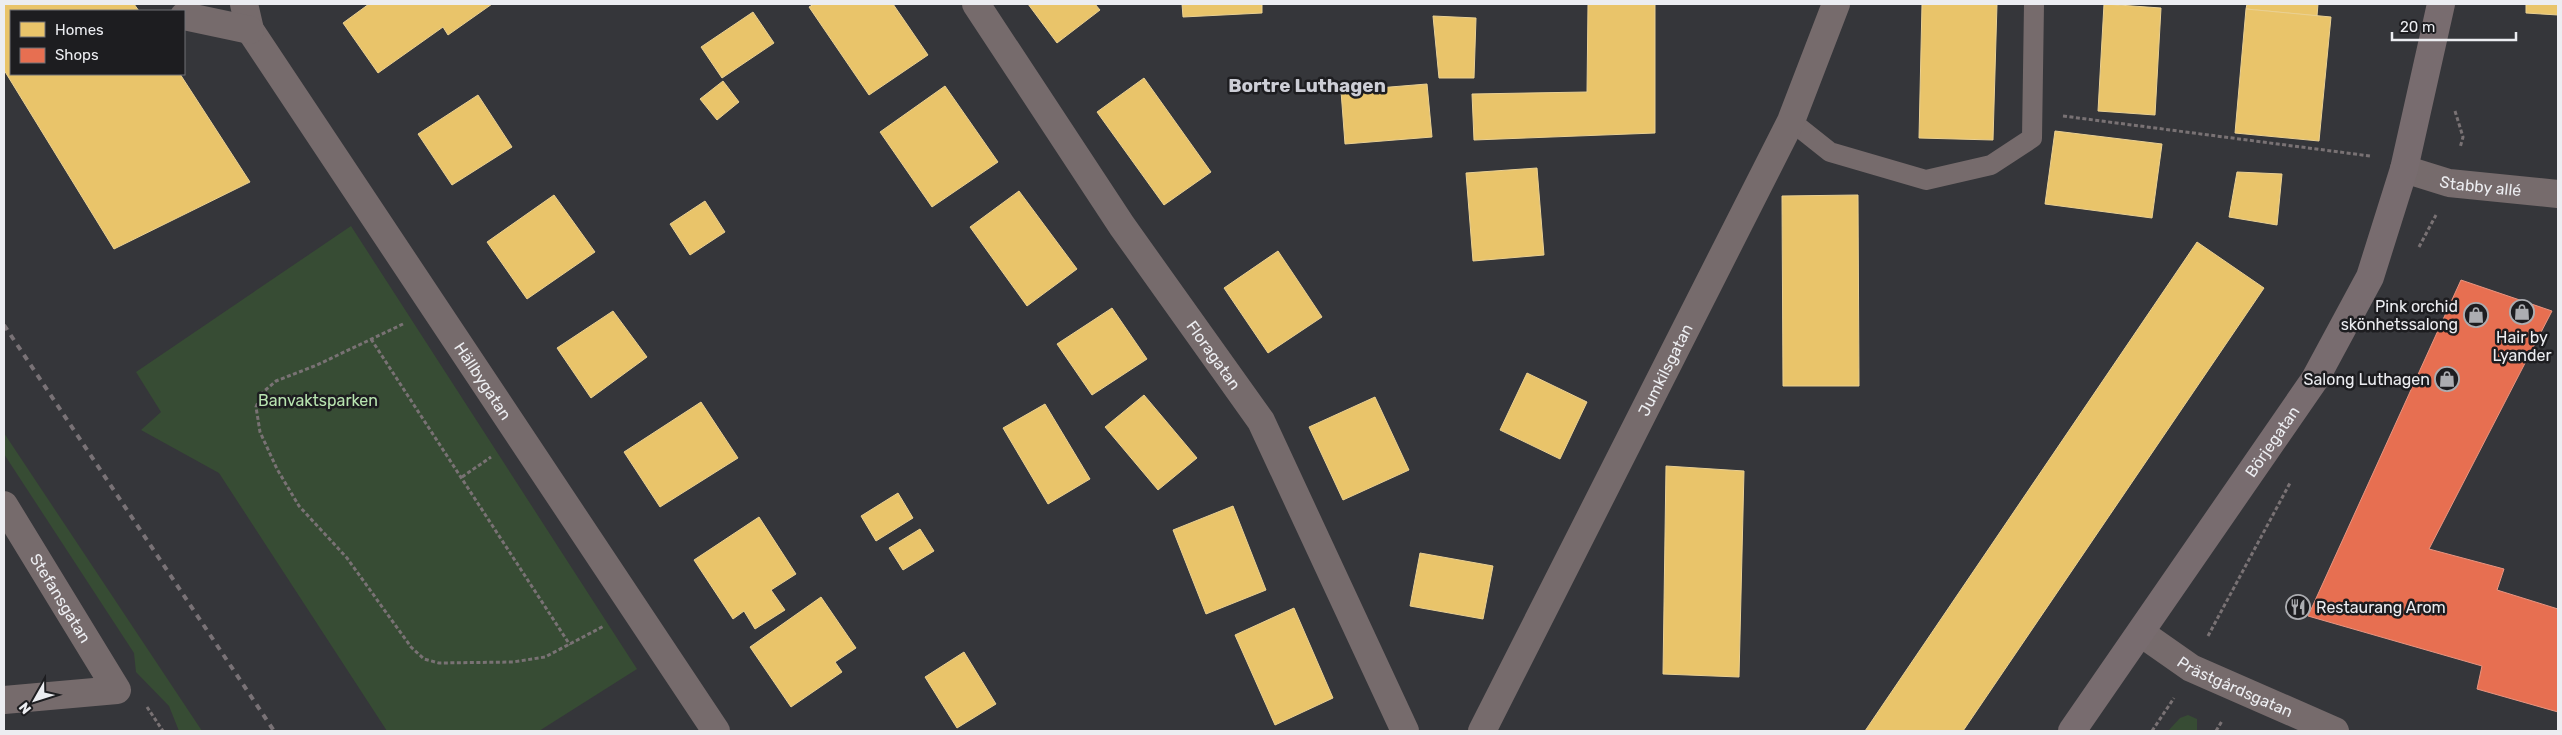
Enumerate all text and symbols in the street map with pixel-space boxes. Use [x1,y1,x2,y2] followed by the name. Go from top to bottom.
[10,10,185,75] legend
[2392,10,2516,42] scale bar
[2400,18,2435,36] text: 20 m
[55,21,104,39] text: Homes
[55,46,99,64] text: Shops
[1228,74,1386,97] district label: Bortre Luthagen
[2438,171,2522,200] street label: Stabby allé
[2341,297,2458,334] place label: Pink orchid skönhetssalong
[2509,299,2535,325] shop icon: Hair by Lyander
[2463,302,2489,328] shop icon: Pink orchid skönhetssalong
[1183,317,1245,393] street label: Floragatan
[1634,320,1696,419] street label: Jumkilsgatan
[2492,328,2552,365] place label: Hair by Lyander
[451,339,516,423] street label: Hällbygatan
[2434,366,2460,392] shop icon: Salong Luthagen
[2304,370,2430,389] place label: Salong Luthagen
[258,391,378,410] park label: Banvaktsparken
[2241,402,2303,481] street label: Börjegatan
[26,550,95,646] street label: Stefansgatan
[2285,594,2311,620] restaurant icon: Restaurang Arom
[2316,598,2446,617] place label: Restaurang Arom
[2174,652,2296,721] street label: Prästgårdsgatan
[10,675,60,725] north arrow
[16,699,35,717] text: N

